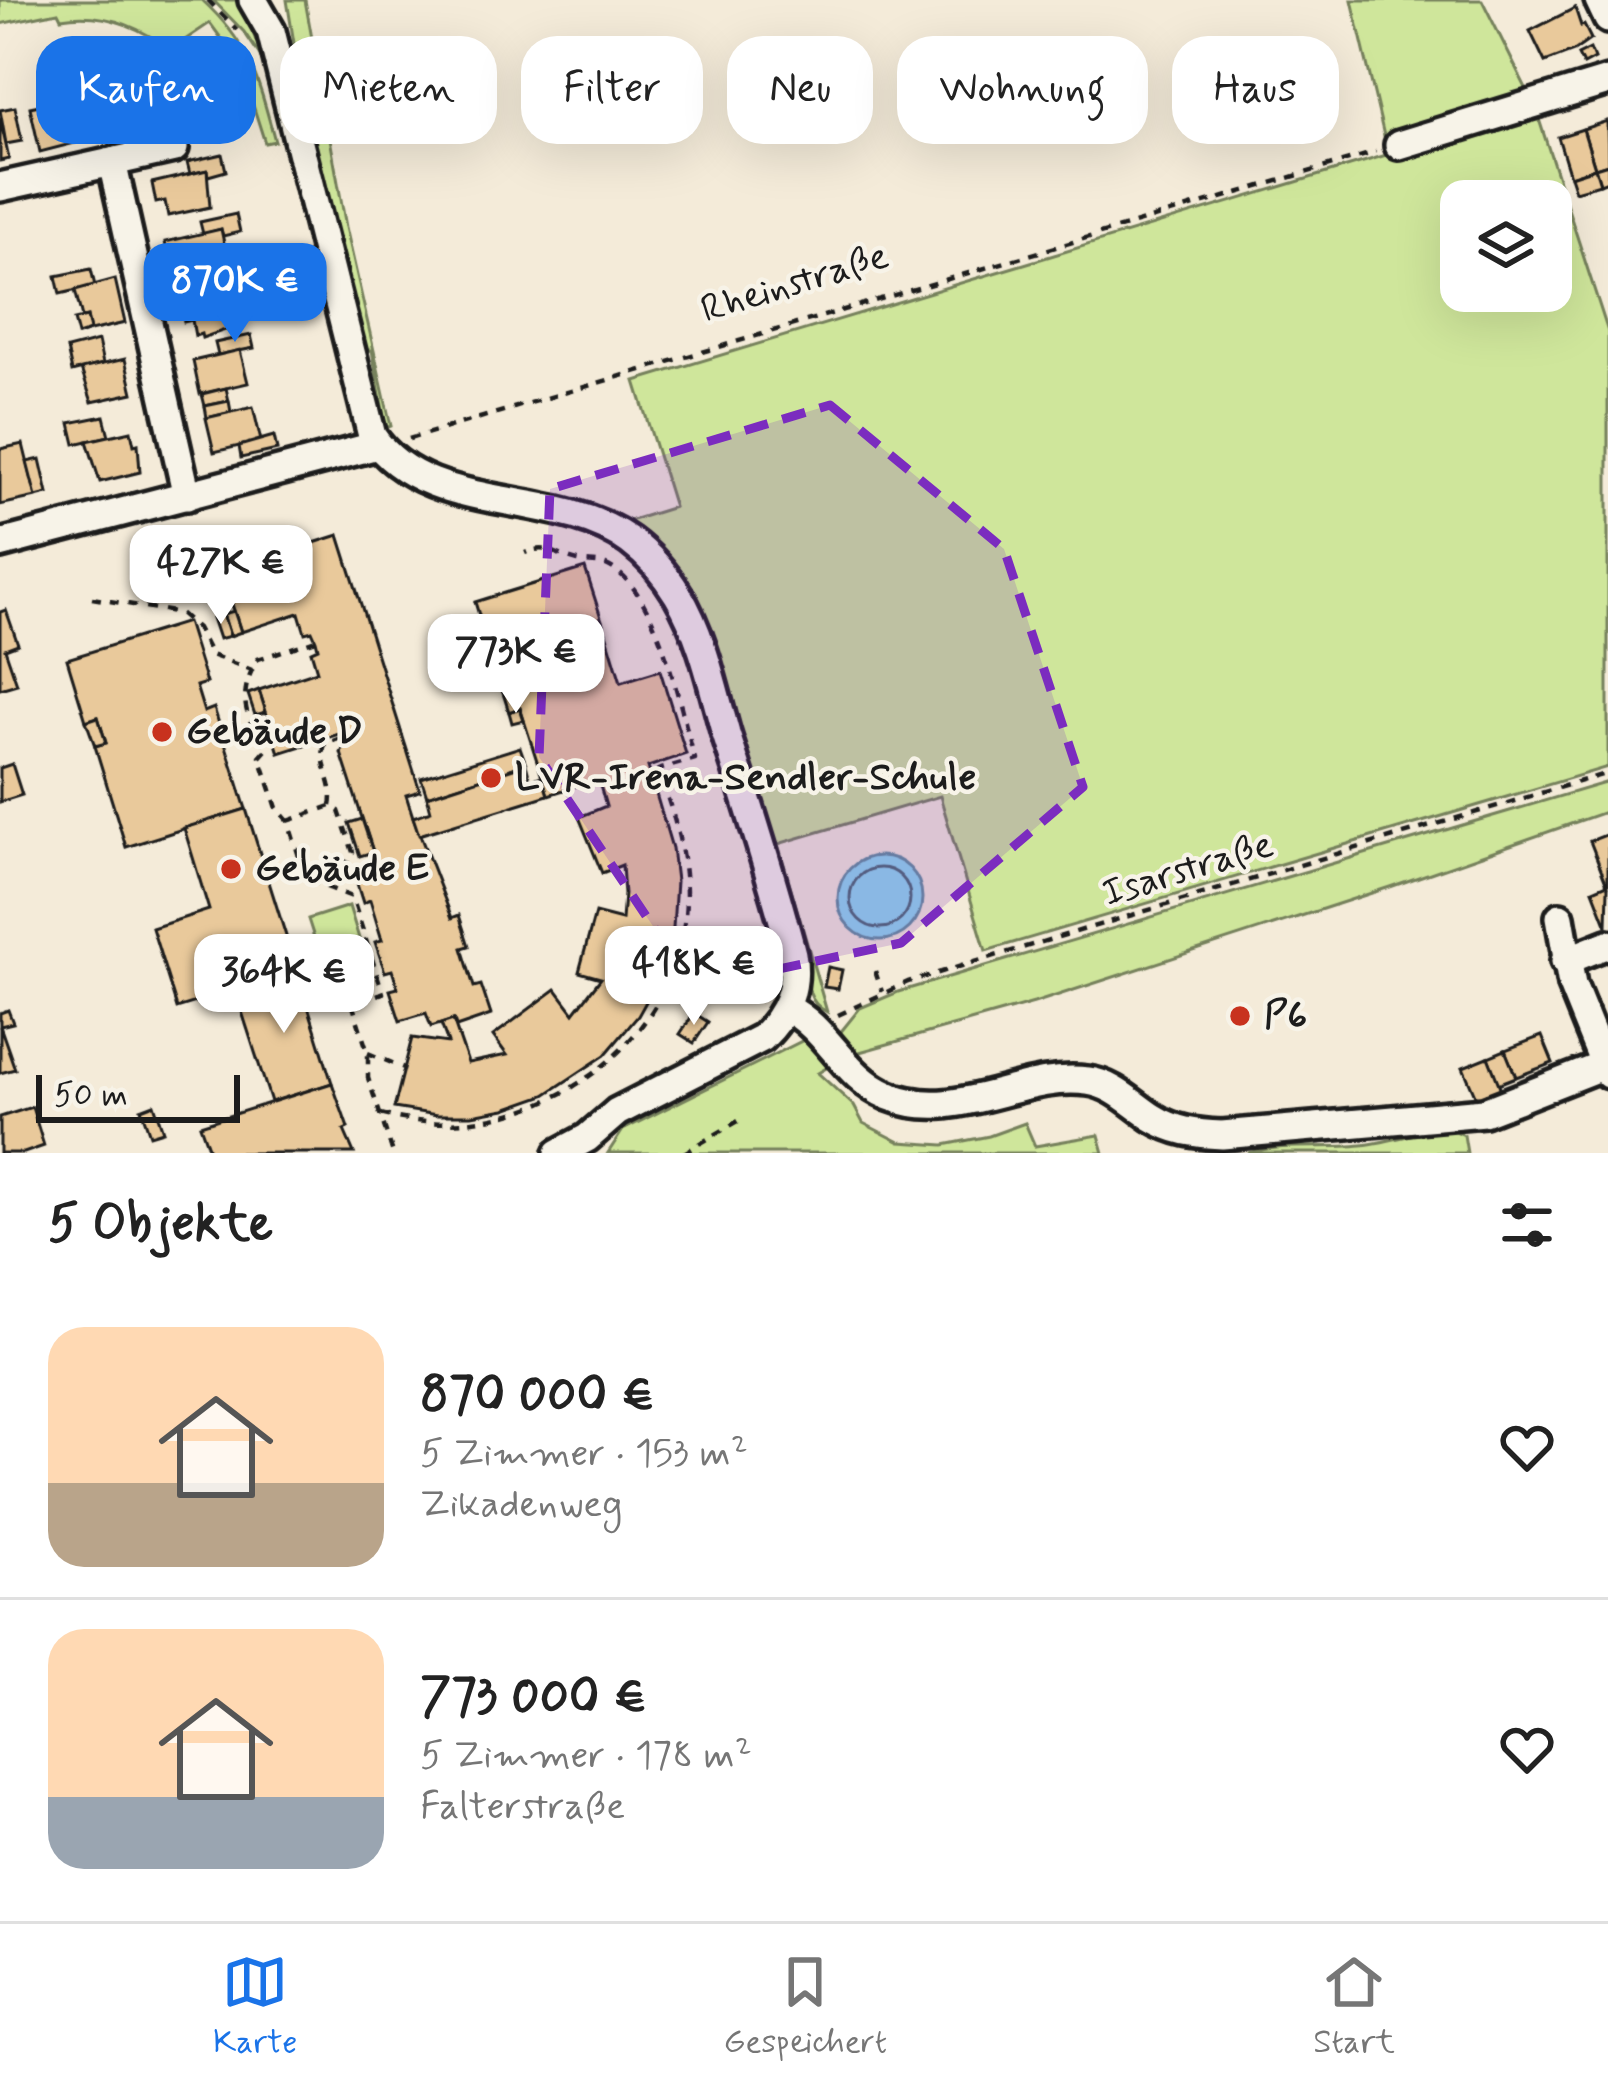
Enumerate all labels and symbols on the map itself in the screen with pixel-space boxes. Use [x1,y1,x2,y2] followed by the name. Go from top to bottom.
[695,231,895,337] street label: Rheinstraße
[137,243,333,345] pin: 870K €
[123,525,319,627] pin: 427K €
[418,614,614,716] pin: 773K €
[186,707,363,758] place label: Gebäude D
[149,719,175,745] marker: Gebäude D
[515,753,976,804] place label: LVR-Irena-Sendler-Schule
[478,765,504,791] marker: LVR-Irena-Sendler-Schule
[1096,820,1280,920] street label: Isarstraße
[255,844,429,895] place label: Gebäude E
[218,856,244,882] marker: Gebäude E
[596,926,792,1028] pin: 418K €
[186,934,382,1036] pin: 364K €
[1264,991,1307,1042] place label: P6
[1227,1003,1253,1029] marker: P6
[36,1069,240,1122] scale bar

